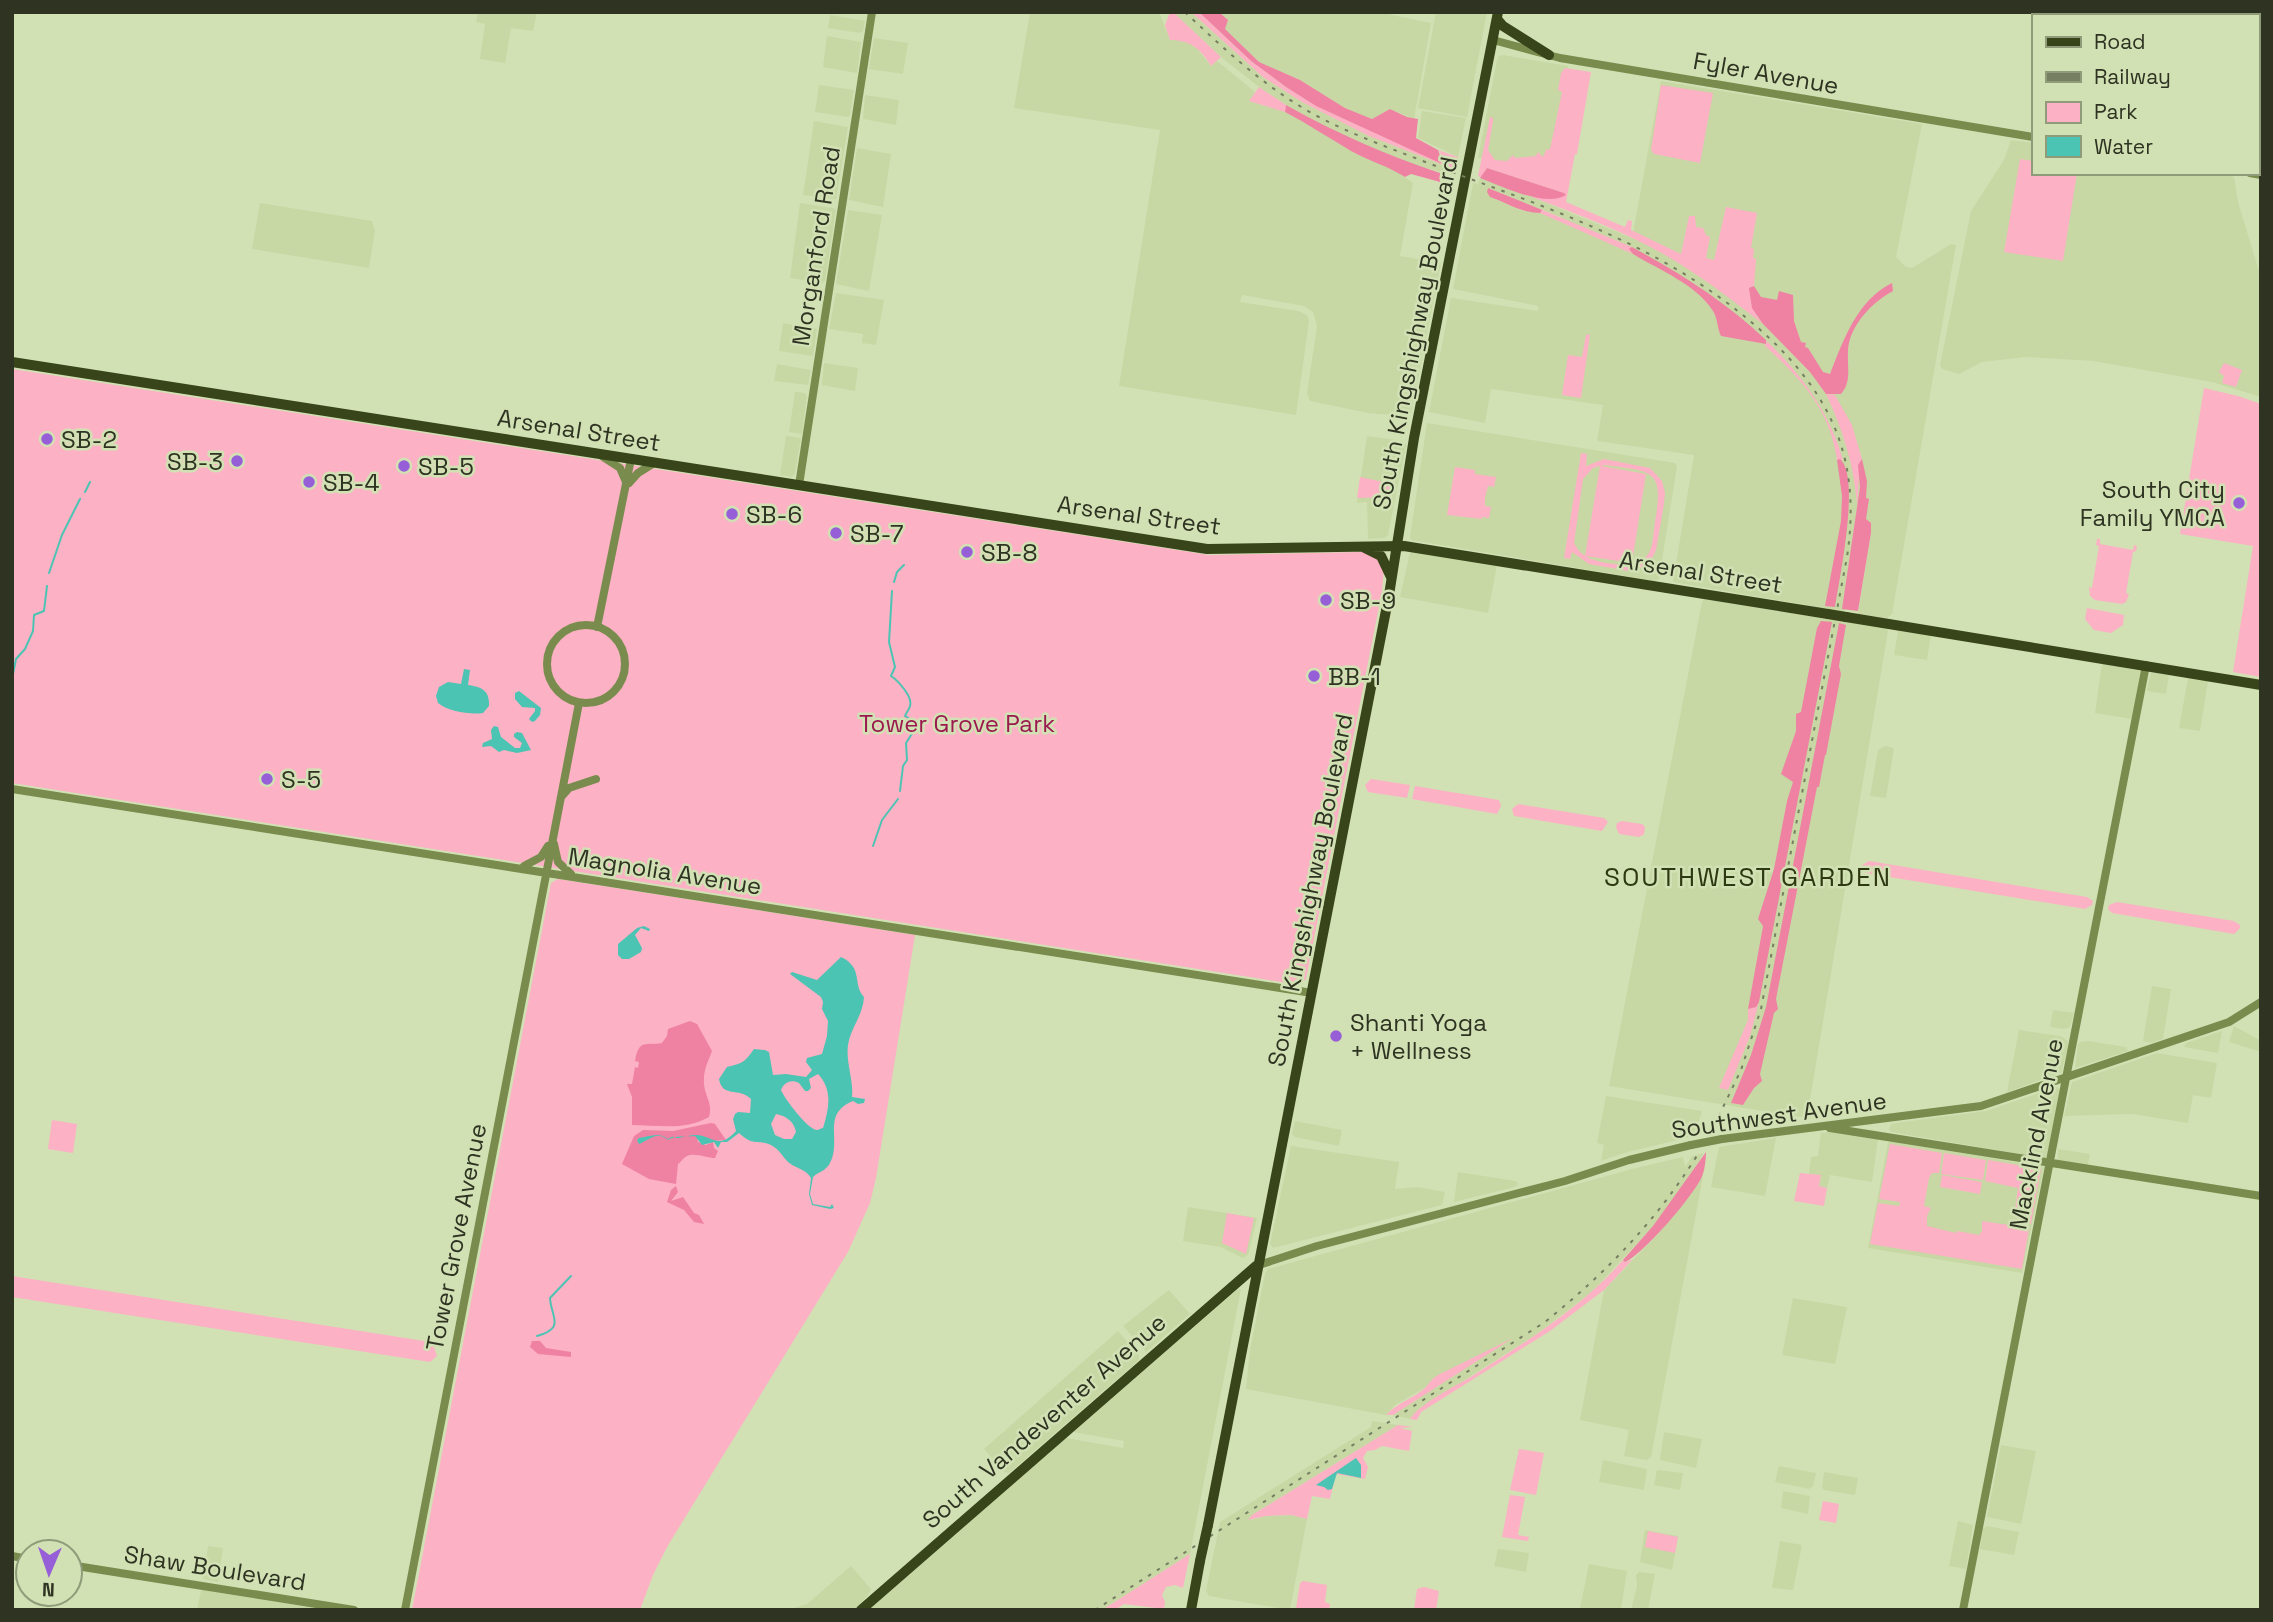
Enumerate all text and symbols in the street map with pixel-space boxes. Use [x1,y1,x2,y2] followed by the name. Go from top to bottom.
[2032,14,2259,175] legend
[2094,28,2146,55] text: Road
[1691,45,1841,101] street label: Fyler Avenue
[2094,63,2171,90] text: Railway
[2094,98,2138,125] text: Park
[2094,133,2153,160] text: Water
[785,144,847,348] street label: Morganford Road
[1366,154,1464,512] street label: South Kingshighway Boulevard
[495,402,663,458] street label: Arsenal Street
[61,424,117,455] place label: SB-2
[39,431,55,447] marker: SB-2
[167,446,223,477] place label: SB-3
[418,451,474,482] place label: SB-5
[229,453,245,469] marker: SB-3
[396,458,412,474] marker: SB-5
[323,467,379,498] place label: SB-4
[301,474,317,490] marker: SB-4
[2080,474,2225,533] place label: South City Family YMCA
[1055,488,1223,542] street label: Arsenal Street
[2231,495,2247,511] marker: South City Family YMCA
[746,499,802,530] place label: SB-6
[724,506,740,522] marker: SB-6
[850,518,904,549] place label: SB-7
[828,525,844,541] marker: SB-7
[981,537,1037,568] place label: SB-8
[959,544,975,560] marker: SB-8
[1617,544,1785,600] street label: Arsenal Street
[1340,585,1396,616] place label: SB-9
[1318,592,1334,608] marker: SB-9
[1328,661,1381,692] place label: BB-1
[1306,668,1322,684] marker: BB-1
[859,708,1055,739] park label: Tower Grove Park
[1261,711,1359,1069] street label: South Kingshighway Boulevard
[281,764,321,795] place label: S-5
[259,771,275,787] marker: S-5
[566,840,764,902] street label: Magnolia Avenue
[1604,860,1892,894] district label: SOUTHWEST GARDEN
[1350,1007,1487,1066] place label: Shanti Yoga + Wellness
[1328,1028,1344,1044] marker: Shanti Yoga + Wellness
[2002,1036,2070,1232] street label: Macklind Avenue
[1669,1085,1889,1145] street label: Southwest Avenue
[419,1121,493,1353] street label: Tower Grove Avenue
[916,1307,1172,1535] street label: South Vandeventer Avenue
[14,1538,84,1608] north arrow
[122,1538,308,1598] street label: Shaw Boulevard
[42,1577,55,1602] text: N

